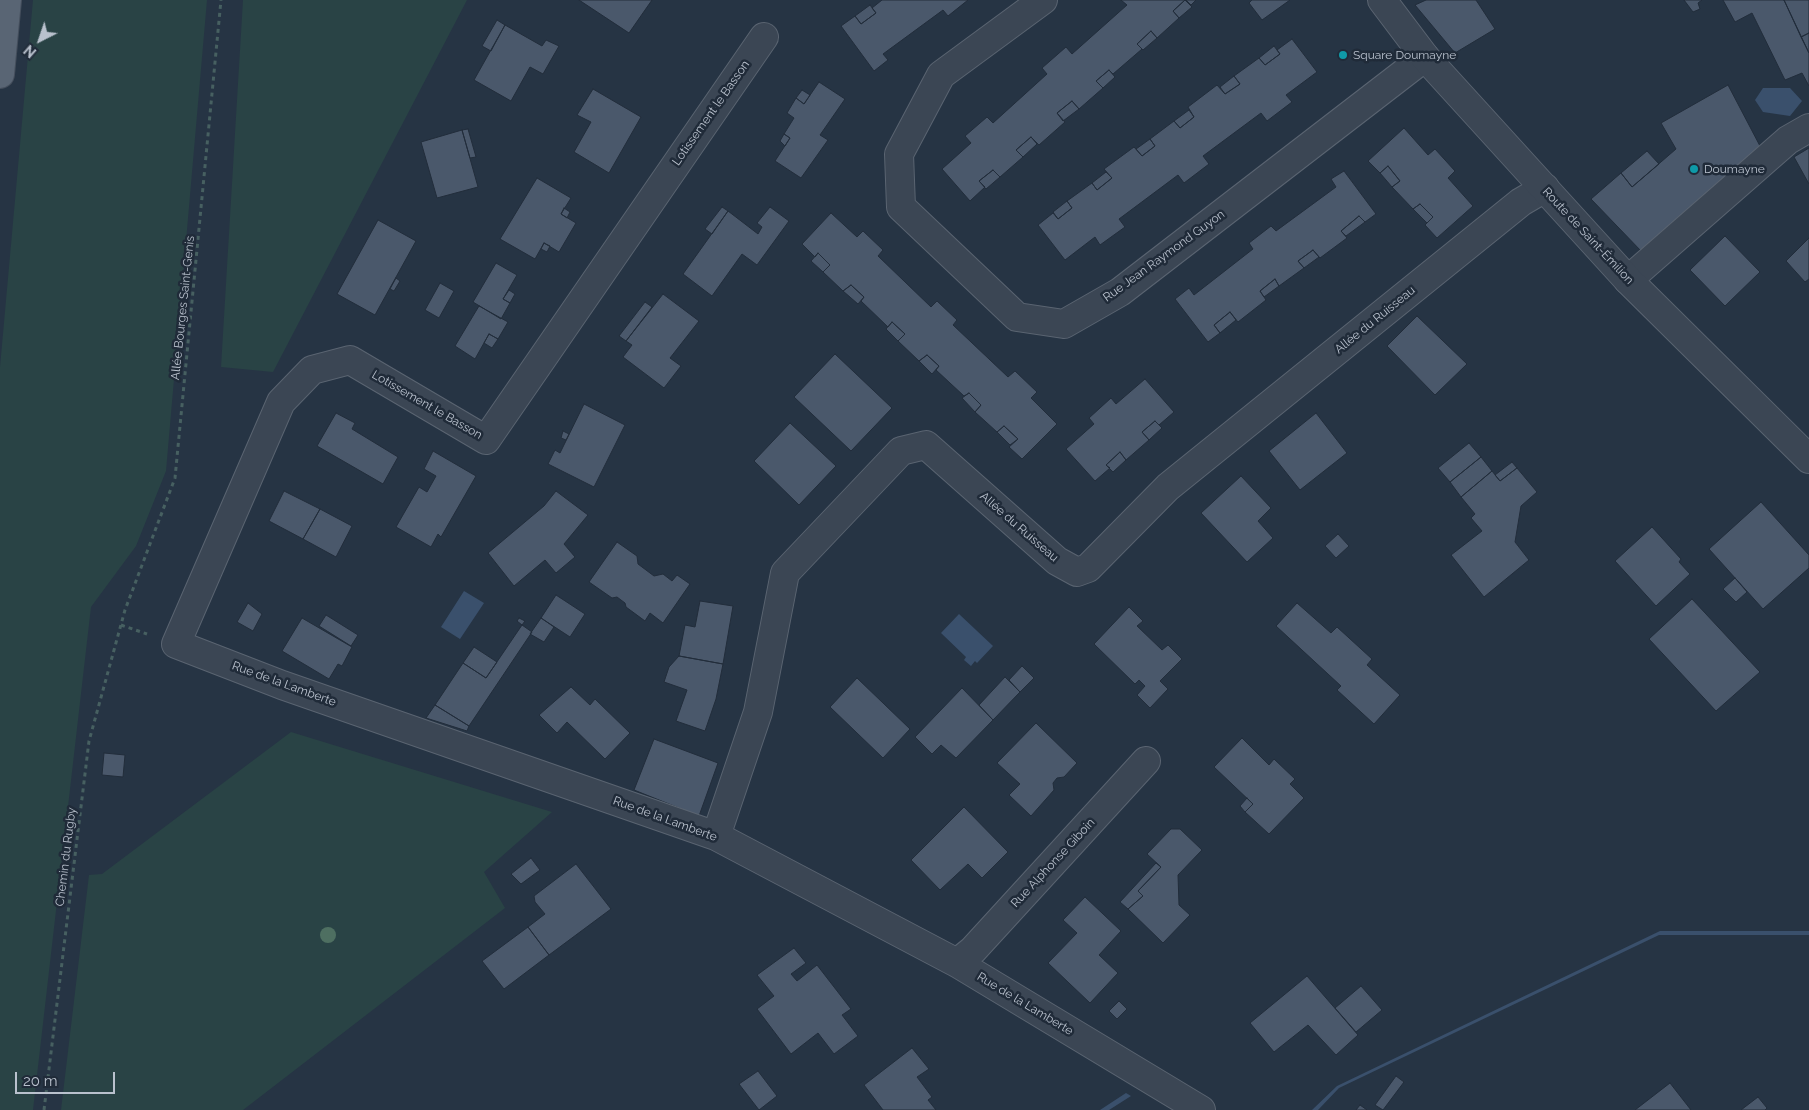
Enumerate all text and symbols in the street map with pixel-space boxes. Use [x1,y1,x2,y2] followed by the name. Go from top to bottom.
[15,15,65,65] north arrow
[21,42,39,61] text: N
[1353,48,1456,62] place label: Square Doumayne
[1337,49,1349,61] marker: Square Doumayne
[669,58,753,168] street label: Lotissement le Basson
[1704,162,1765,176] place label: Doumayne
[1688,163,1700,175] marker: Doumayne
[1539,185,1637,287] street label: Route de Saint-Émilion
[1100,207,1228,305] street label: Rue Jean Raymond Guyon
[168,235,198,381] street label: Allée Bourges Saint-Genis
[1332,283,1418,357] street label: Allée du Ruisseau
[369,368,485,442] street label: Lotissement le Basson
[977,489,1061,565] street label: Allée du Ruisseau
[230,658,338,710] street label: Rue de la Lamberte
[611,793,719,845] street label: Rue de la Lamberte
[53,807,79,907] street label: Chemin du Rugby
[1008,816,1098,910] street label: Rue Alphonse Giboin
[974,970,1076,1038] street label: Rue de la Lamberte
[18,1062,118,1094] scale bar
[23,1072,58,1090] text: 20 m

